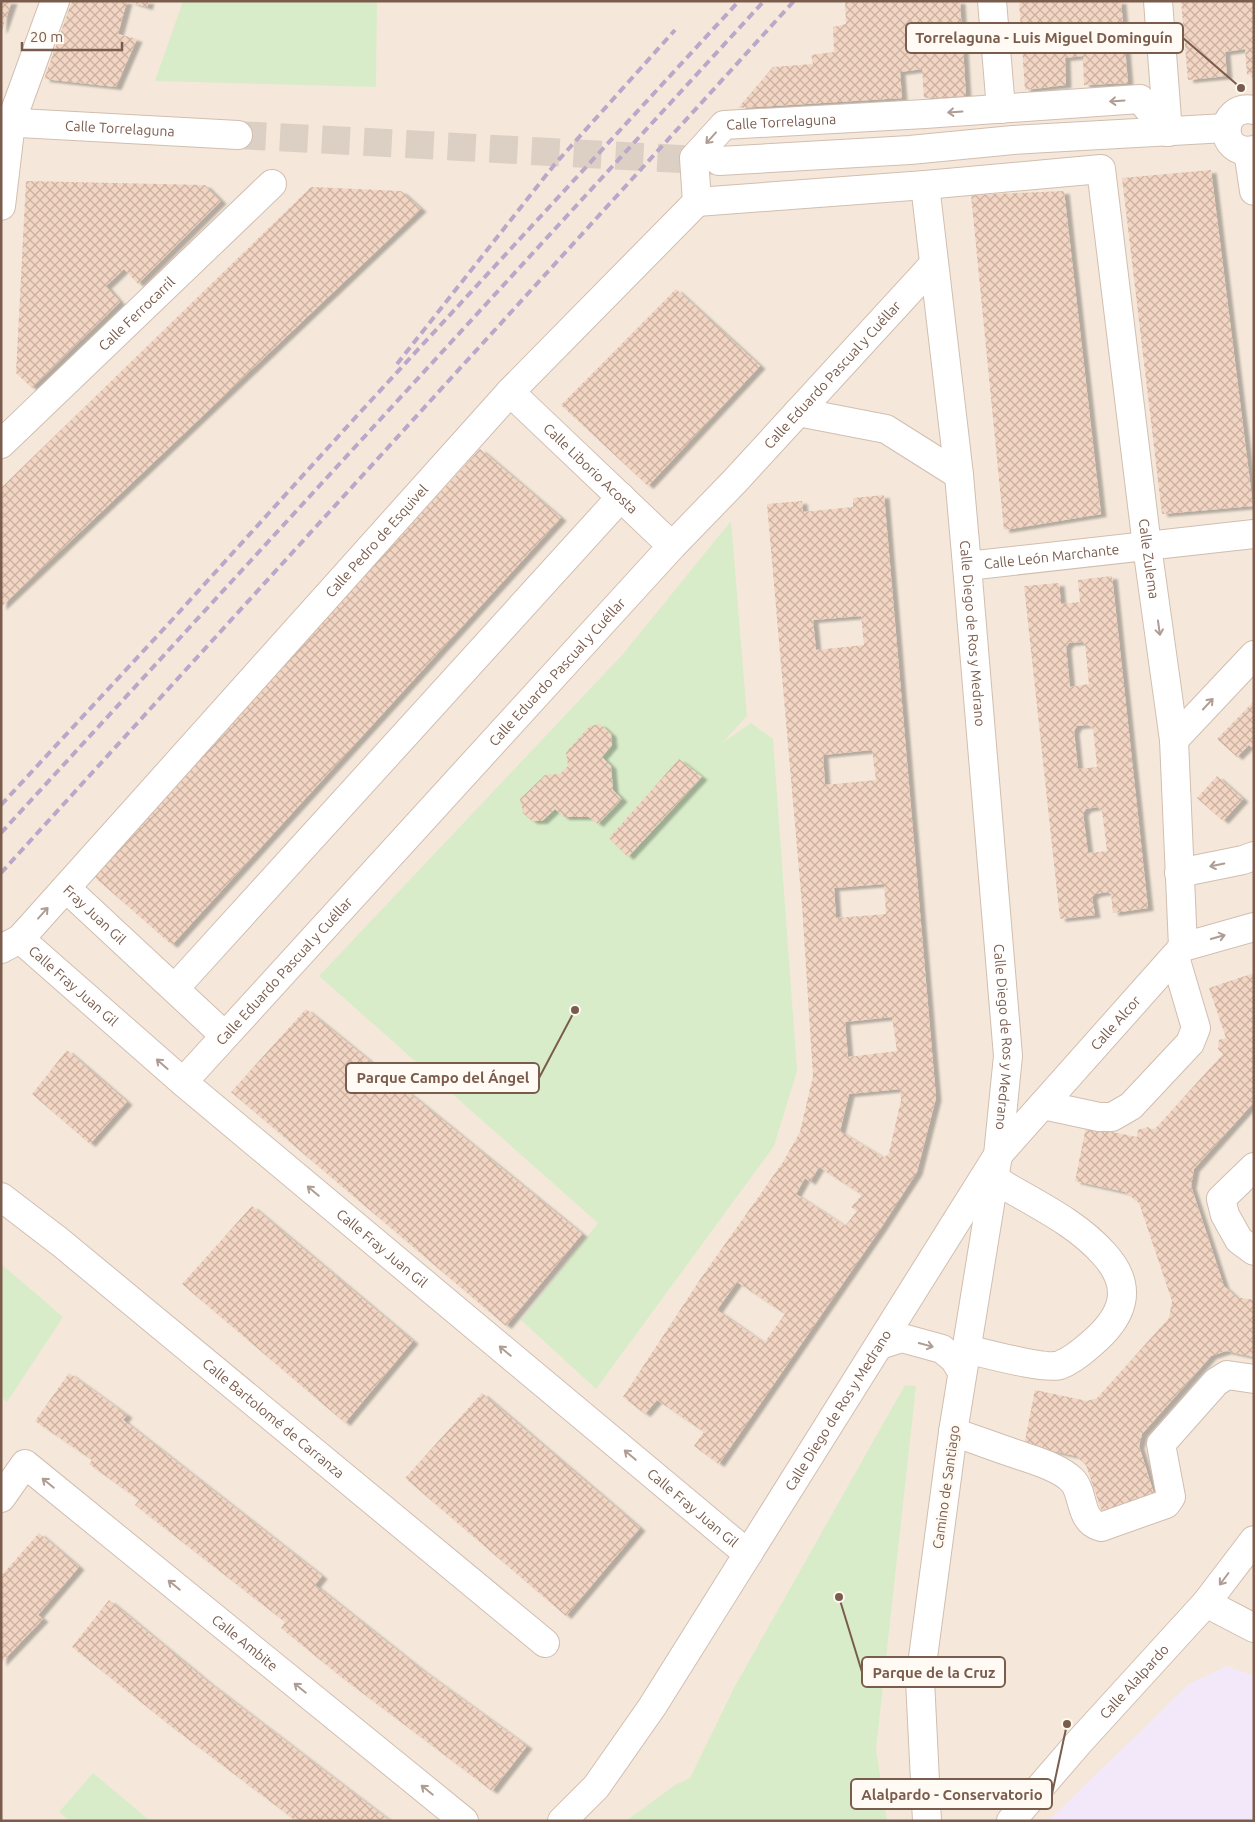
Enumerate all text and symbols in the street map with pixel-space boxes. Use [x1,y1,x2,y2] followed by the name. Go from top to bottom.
[22,20,122,52] scale bar
[906,23,1183,53] callout: Torrelaguna - Luis Miguel Dominguín
[30,28,63,45] text: 20 m
[915,29,1173,46] text: Torrelaguna - Luis Miguel Dominguín
[1109,96,1125,106] one-way arrow
[947,108,963,117] one-way arrow
[726,111,837,133] street label: Calle Torrelaguna
[64,118,175,140] street label: Calle Torrelaguna
[705,132,717,145] one-way arrow
[95,273,178,354] street label: Calle Ferrocarril
[761,297,904,452] street label: Calle Eduardo Pascual y Cuéllar
[540,420,641,517] street label: Calle Liborio Acosta
[322,481,431,600] street label: Calle Pedro de Esquivel
[1136,518,1162,600] street label: Calle Zulema
[957,540,988,727] street label: Calle Diego de Ros y Medrano
[983,541,1120,572] street label: Calle León Marchante
[486,594,629,749] street label: Calle Eduardo Pascual y Cuéllar
[1154,620,1164,636] one-way arrow
[1202,698,1214,711] one-way arrow
[1209,861,1225,871] one-way arrow
[60,882,129,948] street label: Fray Juan Gil
[213,893,356,1048] street label: Calle Eduardo Pascual y Cuéllar
[37,907,49,920] one-way arrow
[1210,932,1226,941] one-way arrow
[25,942,122,1029] street label: Calle Fray Juan Gil
[991,943,1016,1131] street label: Calle Diego de Ros y Medrano
[1087,992,1144,1053] street label: Calle Alcor
[155,1058,168,1070] one-way arrow
[346,1063,539,1093] callout: Parque Campo del Ángel
[357,1069,530,1086] text: Parque Campo del Ángel
[307,1186,320,1197] one-way arrow
[333,1206,431,1291] street label: Calle Fray Juan Gil
[782,1327,894,1494] street label: Calle Diego de Ros y Medrano
[917,1340,933,1350] one-way arrow
[499,1345,512,1356] one-way arrow
[199,1355,347,1481] street label: Calle Bartolomé de Carranza
[929,1424,963,1550] street label: Camino de Santiago
[624,1449,637,1460] one-way arrow
[644,1465,742,1551] street label: Calle Fray Juan Gil
[42,1478,55,1489] one-way arrow
[1219,1572,1230,1585] one-way arrow
[168,1580,181,1591] one-way arrow
[209,1611,281,1674] street label: Calle Ambite
[1096,1641,1172,1722] street label: Calle Alalpardo
[862,1657,1005,1687] callout: Parque de la Cruz
[873,1664,995,1681] text: Parque de la Cruz
[294,1682,307,1693] one-way arrow
[851,1779,1052,1809] callout: Alalpardo - Conservatorio
[420,1785,433,1796] one-way arrow
[861,1786,1043,1803] text: Alalpardo - Conservatorio

